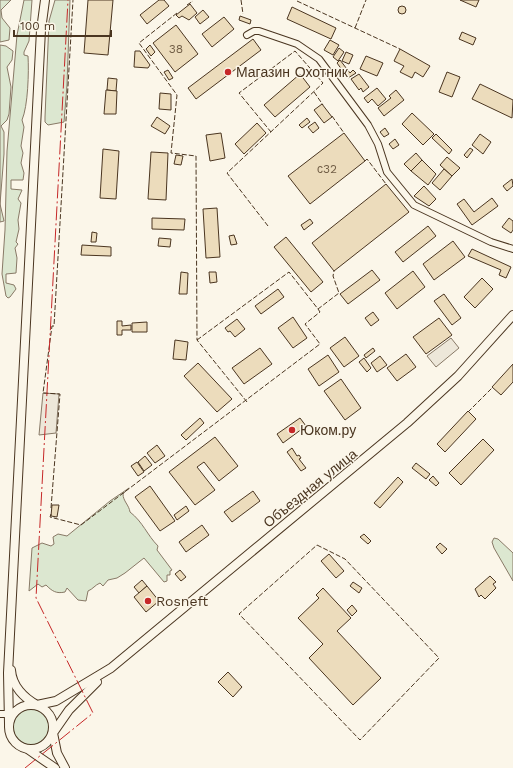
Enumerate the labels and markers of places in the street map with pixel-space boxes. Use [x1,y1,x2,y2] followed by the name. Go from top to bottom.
[236,64,349,80] place label: Магазин Охотник
[223,67,233,77] marker: Магазин Охотник
[300,422,356,438] place label: Юком.ру
[287,425,297,435] marker: Юком.ру
[156,593,208,609] place label: Rosneft
[143,596,153,606] marker: Rosneft

